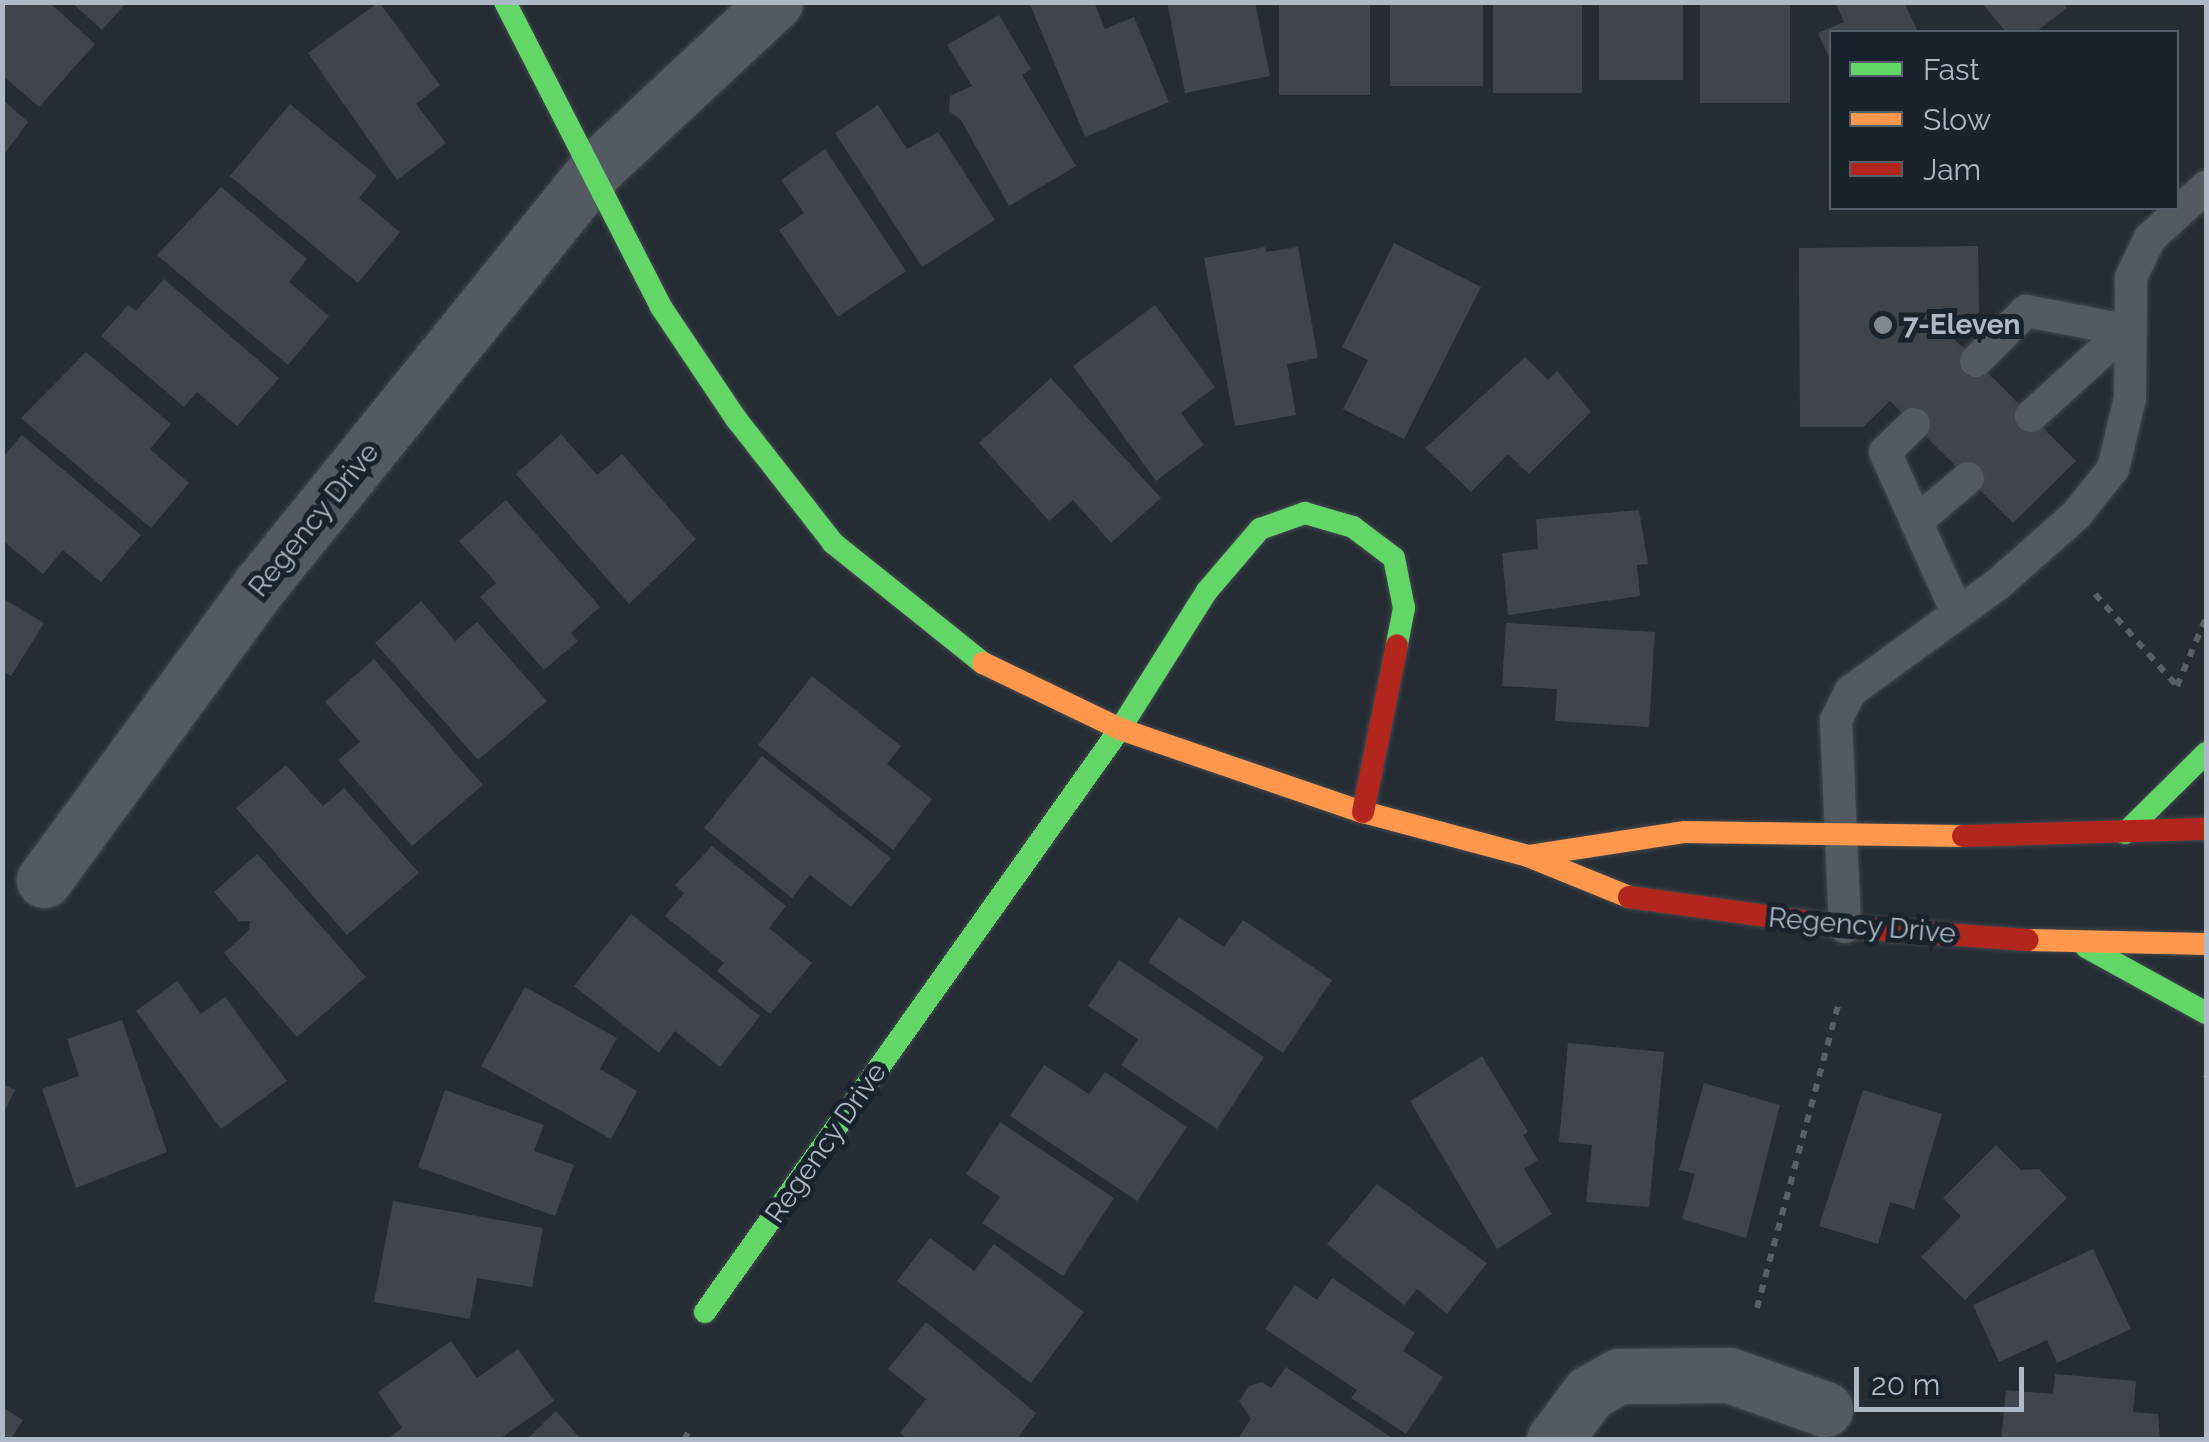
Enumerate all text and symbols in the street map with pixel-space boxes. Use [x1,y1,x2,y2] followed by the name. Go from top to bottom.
[1829,30,2179,210] legend
[1923,52,1980,87] text: Fast
[1923,102,1991,137] text: Slow
[1923,152,1981,187] text: Jam
[1903,308,2020,342] place label: 7-Eleven
[1872,314,1894,336] marker: 7-Eleven
[242,436,386,604] street label: Regency Drive
[1767,901,1957,951] street label: Regency Drive
[758,1056,894,1230] street label: Regency Drive
[1859,1347,2029,1409] scale bar
[1871,1367,1940,1402] text: 20 m

